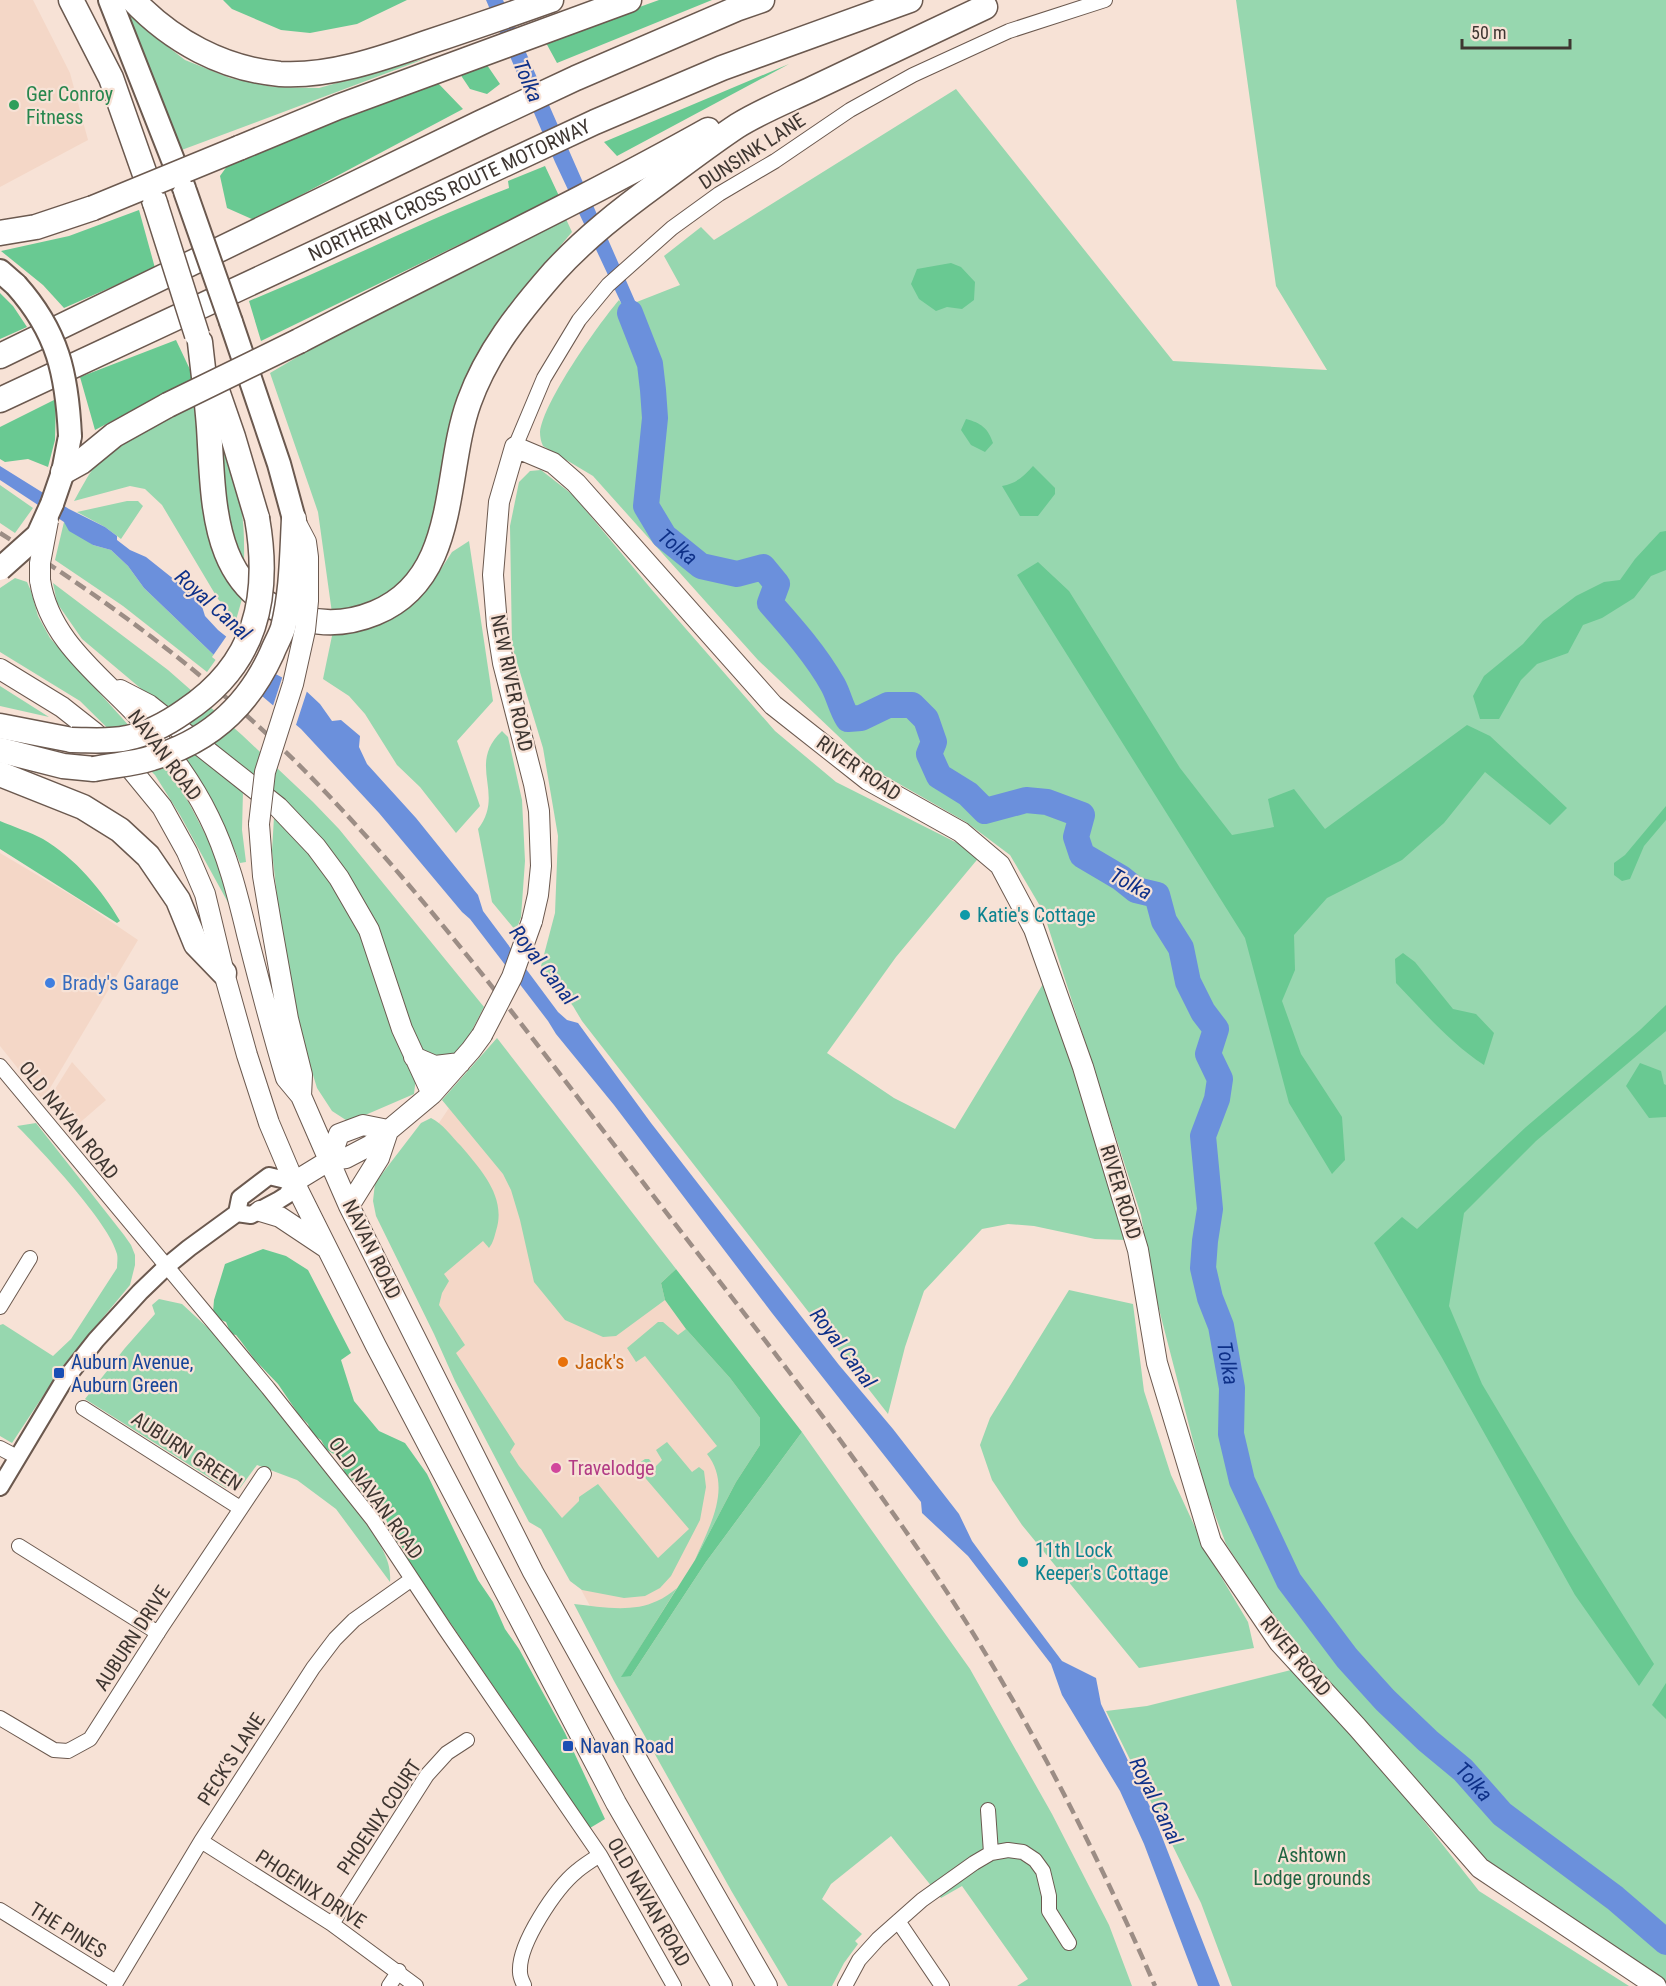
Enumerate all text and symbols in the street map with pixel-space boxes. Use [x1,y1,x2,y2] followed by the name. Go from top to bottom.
[1462,12,1570,50] scale bar
[1471,22,1506,43] text: 50 m
[508,56,548,106] water label: Tolka
[26,82,113,129] place label: Ger Conroy Fitness
[7,98,21,112] marker: Ger Conroy Fitness
[694,108,810,194] street label: DUNSINK LANE
[305,114,595,266] street label: NORTHERN CROSS ROUTE MOTORWAY
[653,524,702,570] water label: Tolka
[170,565,256,646] water label: Royal Canal
[486,612,538,754] street label: NEW RIVER ROAD
[123,705,207,805] street label: NAVAN ROAD
[812,730,906,806] street label: RIVER ROAD
[1106,863,1156,905] water label: Tolka
[977,903,1096,927] place label: Katie's Cottage
[958,908,972,922] marker: Katie's Cottage
[505,921,582,1010] water label: Royal Canal
[62,971,179,995] place label: Brady's Garage
[43,976,57,990] marker: Brady's Garage
[14,1056,124,1184] street label: OLD NAVAN ROAD
[1095,1142,1147,1242] street label: RIVER ROAD
[338,1195,406,1303] street label: NAVAN ROAD
[805,1303,881,1393] water label: Royal Canal
[1212,1340,1243,1387] water label: Tolka
[71,1350,194,1397] place label: Auburn Avenue, Auburn Green
[575,1350,624,1374] place label: Jack's
[556,1355,570,1369] marker: Jack's
[52,1366,66,1380] marker: Auburn Avenue, Auburn Green
[127,1406,247,1496] street label: AUBURN GREEN
[324,1432,428,1564] street label: OLD NAVAN ROAD
[568,1456,654,1480] place label: Travelodge
[549,1461,563,1475] marker: Travelodge
[1035,1538,1168,1585] place label: 11th Lock Keeper's Cottage
[1016,1555,1030,1569] marker: 11th Lock Keeper's Cottage
[89,1581,175,1695] street label: AUBURN DRIVE
[1256,1611,1336,1701] street label: RIVER ROAD
[192,1708,270,1810] street label: PECK'S LANE
[580,1734,674,1758] place label: Navan Road
[561,1739,575,1753] marker: Navan Road
[1125,1753,1188,1849] water label: Royal Canal
[332,1755,426,1879] street label: PHOENIX COURT
[1451,1757,1497,1806] water label: Tolka
[602,1833,696,1971] street label: OLD NAVAN ROAD
[1253,1843,1371,1890] park label: Ashtown Lodge grounds
[251,1844,371,1934] street label: PHOENIX DRIVE
[25,1897,111,1963] street label: THE PINES

